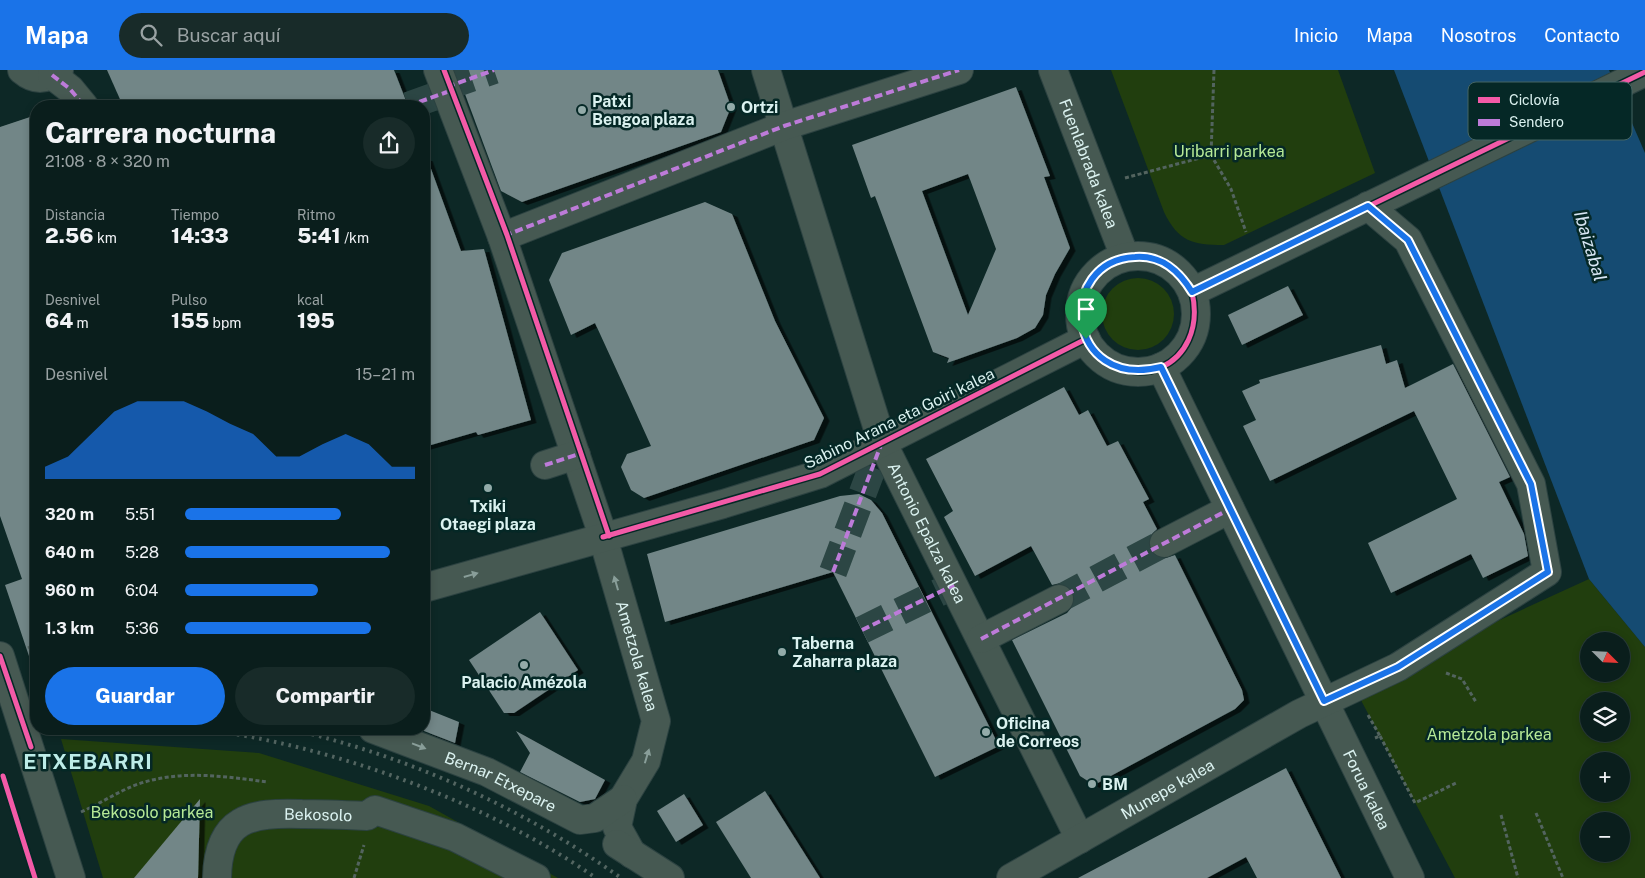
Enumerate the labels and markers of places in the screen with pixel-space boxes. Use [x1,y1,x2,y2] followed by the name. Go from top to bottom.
[592,92,695,129] place label: Patxi Bengoa plaza
[741,98,778,117] place label: Ortzi
[725,101,737,113] marker: Ortzi
[576,104,588,116] marker: Patxi Bengoa plaza
[1065,288,1107,339] pin
[482,482,494,494] marker: Txiki Otaegi plaza
[440,497,536,534] place label: Txiki Otaegi plaza
[792,634,897,671] place label: Taberna Zaharra plaza
[776,646,788,658] marker: Taberna Zaharra plaza
[518,659,530,671] marker: Palacio Amézola
[461,673,587,692] place label: Palacio Amézola
[996,714,1079,751] place label: Oficina de Correos
[980,726,992,738] marker: Oficina de Correos
[1102,775,1128,794] place label: BM
[1086,778,1098,790] marker: BM

